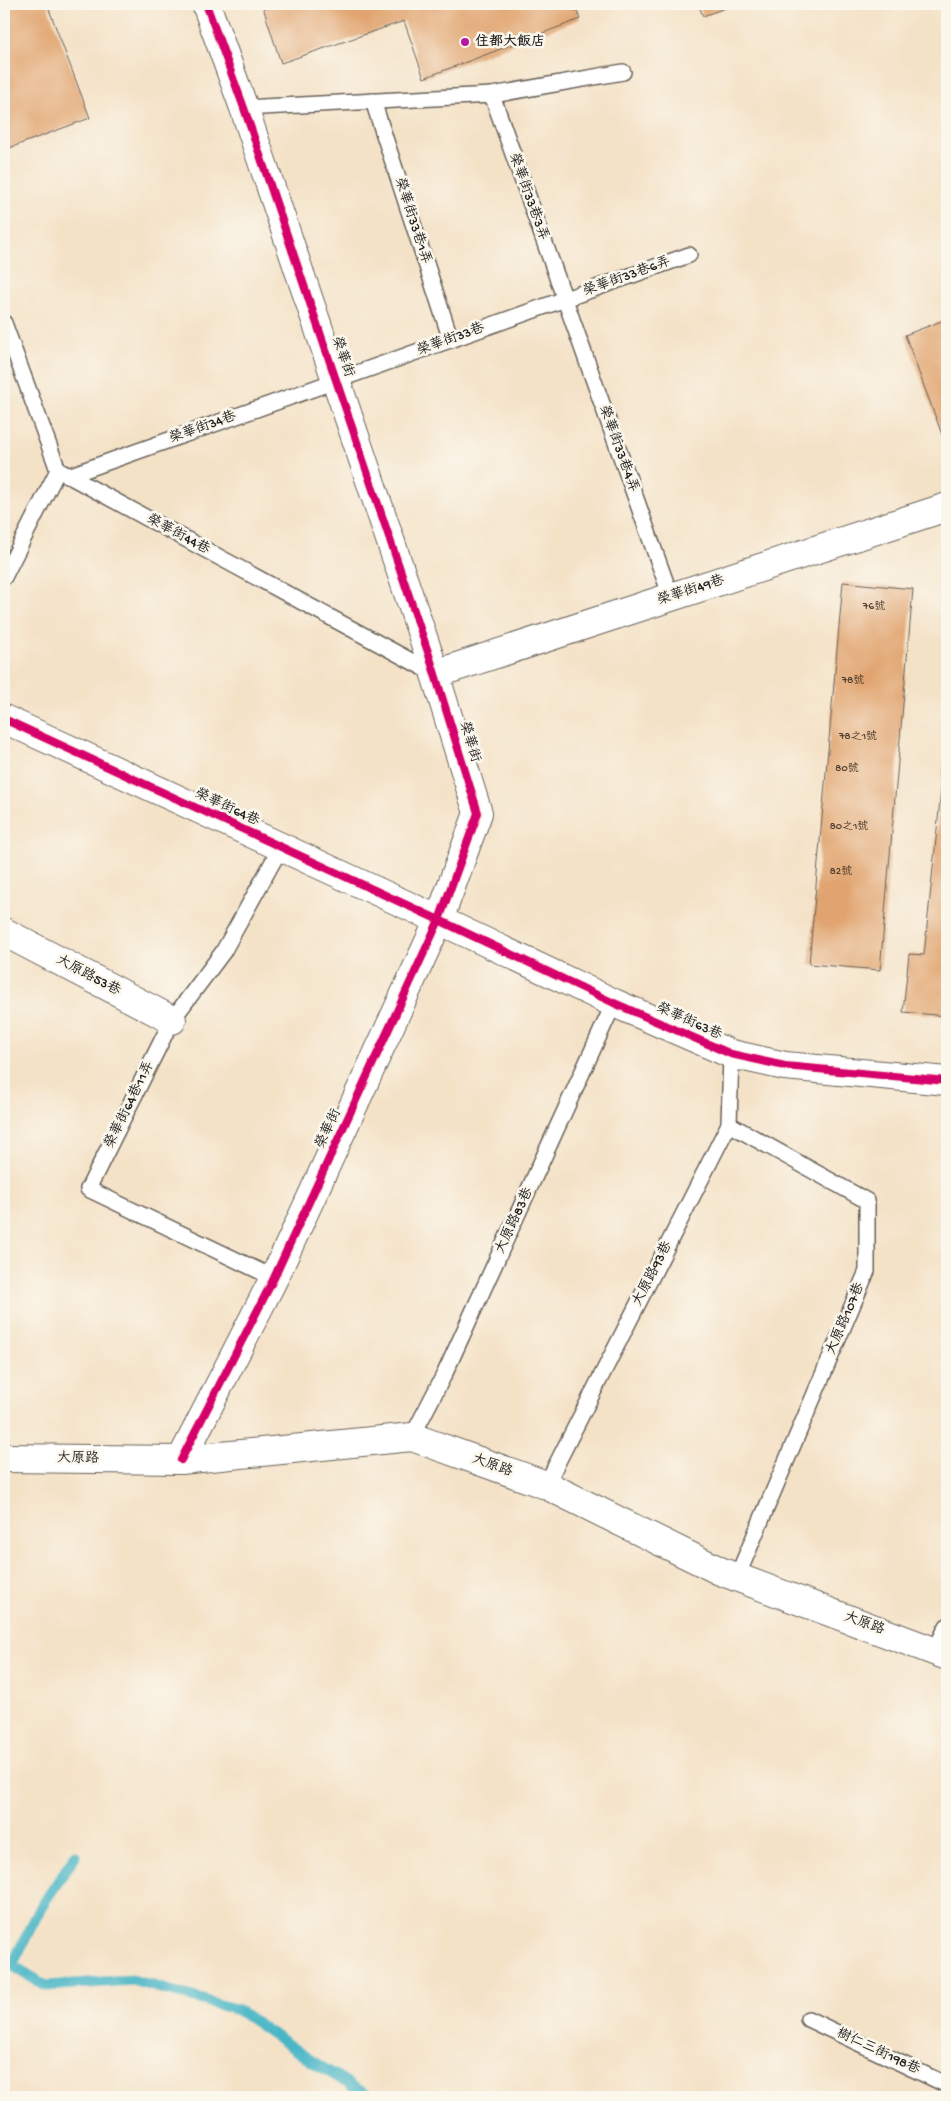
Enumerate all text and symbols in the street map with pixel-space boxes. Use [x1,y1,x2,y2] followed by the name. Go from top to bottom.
[475,34,545,51] place label: 住都大飯店
[459,36,471,48] marker: 住都大飯店
[504,151,553,243] street label: 榮華街33巷3弄
[390,175,435,267] street label: 榮華街33巷1弄
[581,252,673,301] street label: 榮華街33巷6弄
[415,319,488,360] street label: 榮華街33巷
[327,334,358,380] street label: 榮華街
[594,403,643,495] street label: 榮華街33巷4弄
[167,407,240,448] street label: 榮華街34巷
[143,510,214,559] street label: 榮華街44巷
[655,571,728,610] street label: 榮華街49巷
[862,600,885,613] house number: 76號
[841,674,864,687] house number: 78號
[455,719,484,765] street label: 榮華街
[838,730,877,743] house number: 78之1號
[835,762,859,775] house number: 80號
[192,785,264,831] street label: 榮華街64巷
[830,820,868,833] house number: 80之1號
[830,865,852,878] house number: 82號
[53,951,125,1001] street label: 大原路53巷
[653,999,726,1044] street label: 榮華街63巷
[101,1058,158,1151] street label: 榮華街64巷11弄
[312,1106,346,1152] street label: 榮華街
[491,1184,538,1257] street label: 大原路83巷
[629,1237,677,1309] street label: 大原路93巷
[822,1279,869,1358] street label: 大原路107巷
[57,1449,99,1468] street label: 大原路
[469,1450,515,1481] street label: 大原路
[841,1608,887,1639] street label: 大原路
[833,2024,924,2079] street label: 樹仁三街198巷

